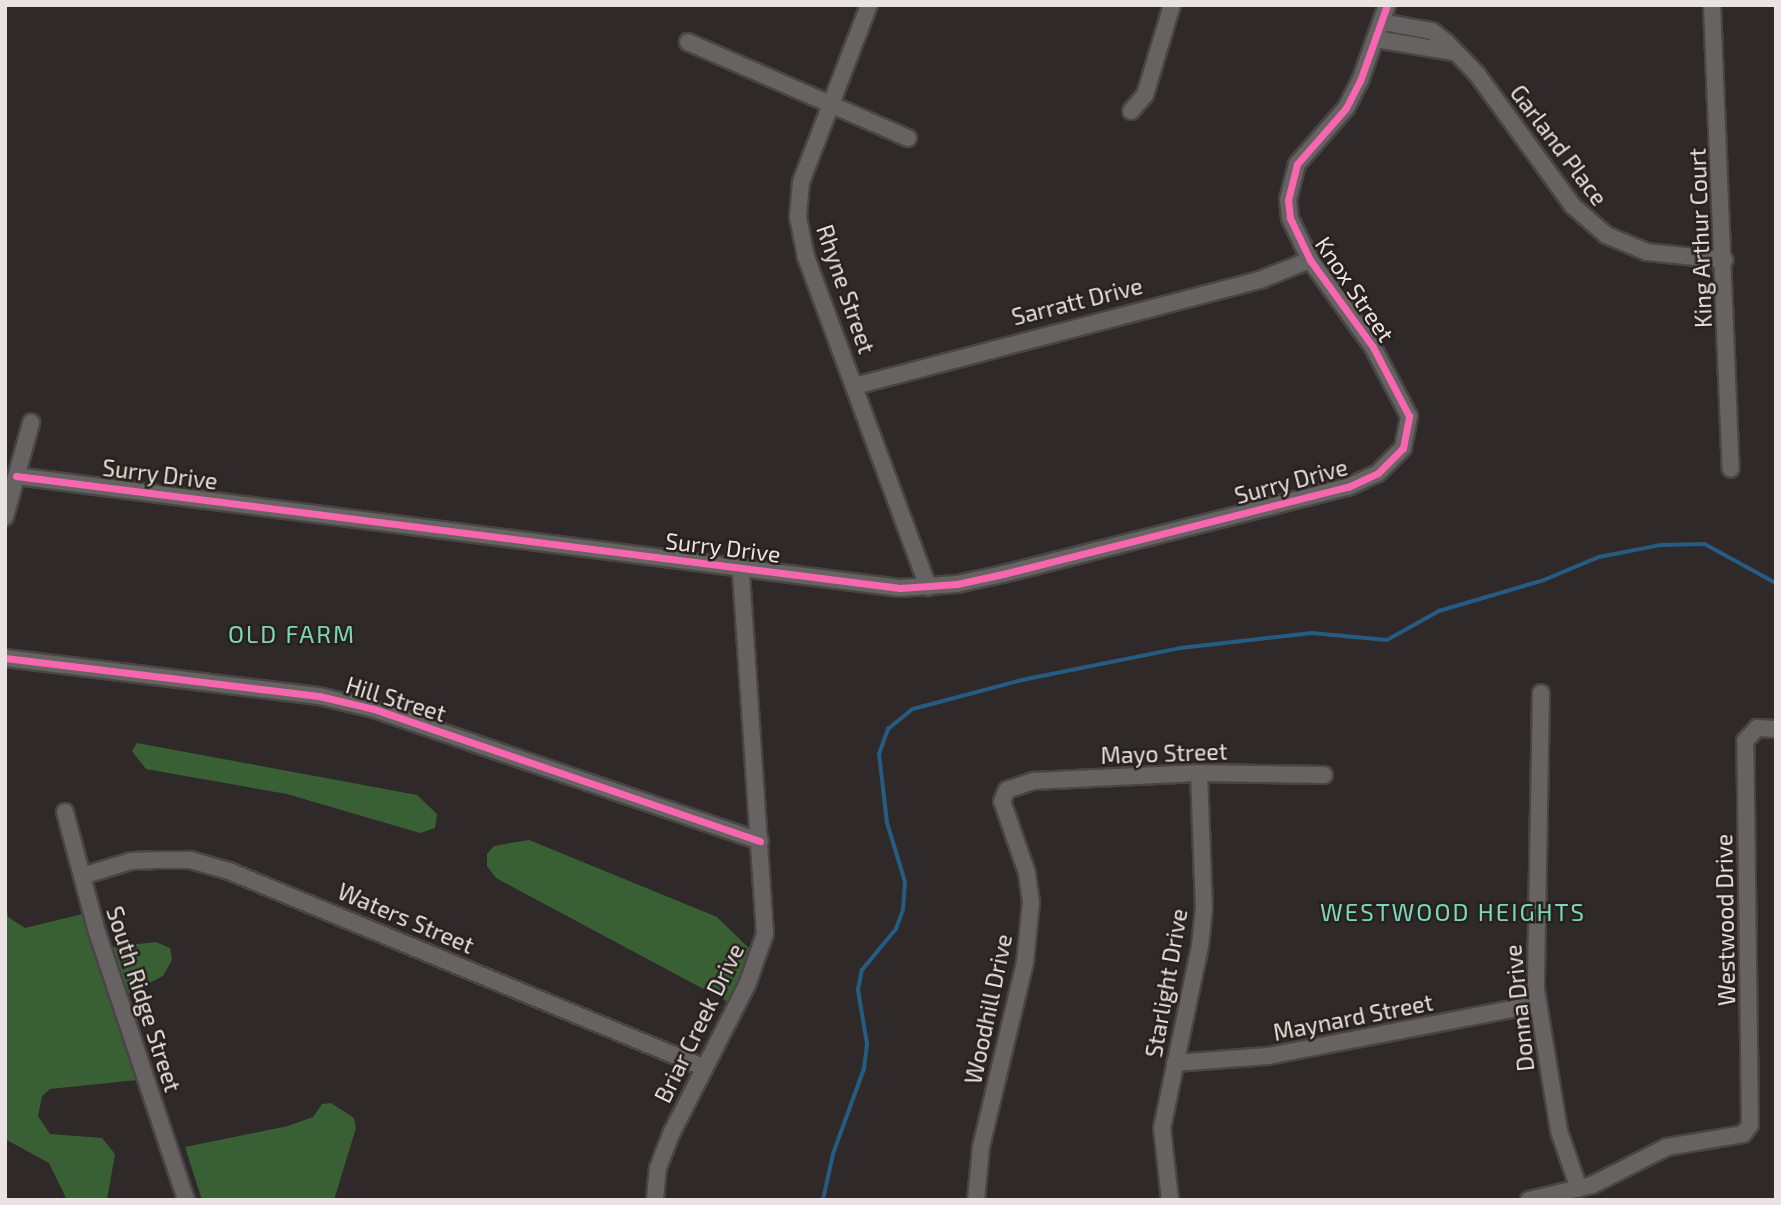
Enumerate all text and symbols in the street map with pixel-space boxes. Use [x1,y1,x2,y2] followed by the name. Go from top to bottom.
[1505,79,1613,211] street label: Garland Place
[1683,147,1717,329] street label: King Arthur Court
[811,221,881,357] street label: Rhyne Street
[1310,231,1400,347] street label: Knox Street
[1009,271,1145,331] street label: Sarratt Drive
[101,453,219,495] street label: Surry Drive
[1231,453,1351,509] street label: Surry Drive
[664,526,782,568] street label: Surry Drive
[229,620,355,648] district label: OLD FARM
[342,671,450,727] street label: Hill Street
[1100,737,1228,769] street label: Mayo Street
[1710,834,1740,1006] street label: Westwood Drive
[334,877,478,959] street label: Waters Street
[1322,898,1584,926] district label: WESTWOOD HEIGHTS
[101,903,187,1095] street label: South Ridge Street
[1139,906,1193,1060] street label: Starlight Drive
[959,931,1017,1087] street label: Woodhill Drive
[648,939,750,1107] street label: Briar Creek Drive
[1499,943,1539,1073] street label: Donna Drive
[1271,988,1435,1046] street label: Maynard Street

